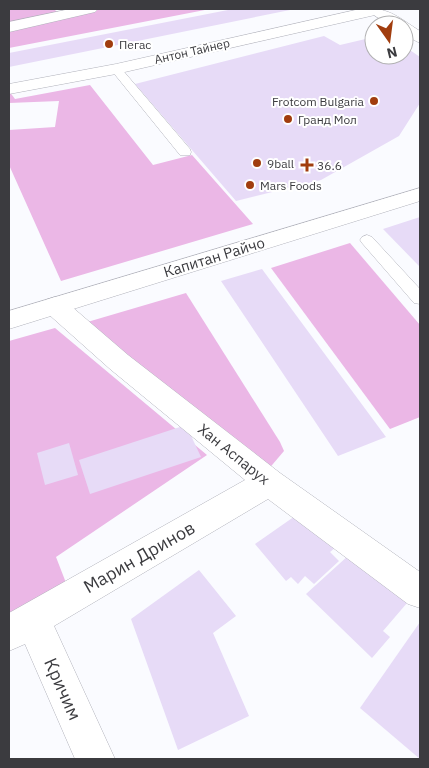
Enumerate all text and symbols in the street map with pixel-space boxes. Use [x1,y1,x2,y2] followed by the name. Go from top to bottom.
[364,15,414,65] north arrow
[153,35,231,67] street label: Антон Тайнер
[119,37,151,52] place label: Пегас
[103,38,115,50] marker: Пегас
[385,43,399,63] text: N
[272,94,365,109] place label: Frotcom Bulgaria
[368,95,380,107] marker: Frotcom Bulgaria
[298,112,357,127] place label: Гранд Мол
[282,113,294,125] marker: Гранд Мол
[267,156,294,171] place label: 9ball
[251,157,263,169] marker: 9ball
[317,158,342,173] place label: 36.6
[301,159,313,171] marker: 36.6
[260,178,322,193] place label: Mars Foods
[244,179,256,191] marker: Mars Foods
[161,233,267,281] street label: Капитан Райчо
[194,419,274,489] street label: Хан Аспарух
[79,516,199,598] street label: Марин Дринов
[39,654,87,724] street label: Кричим

